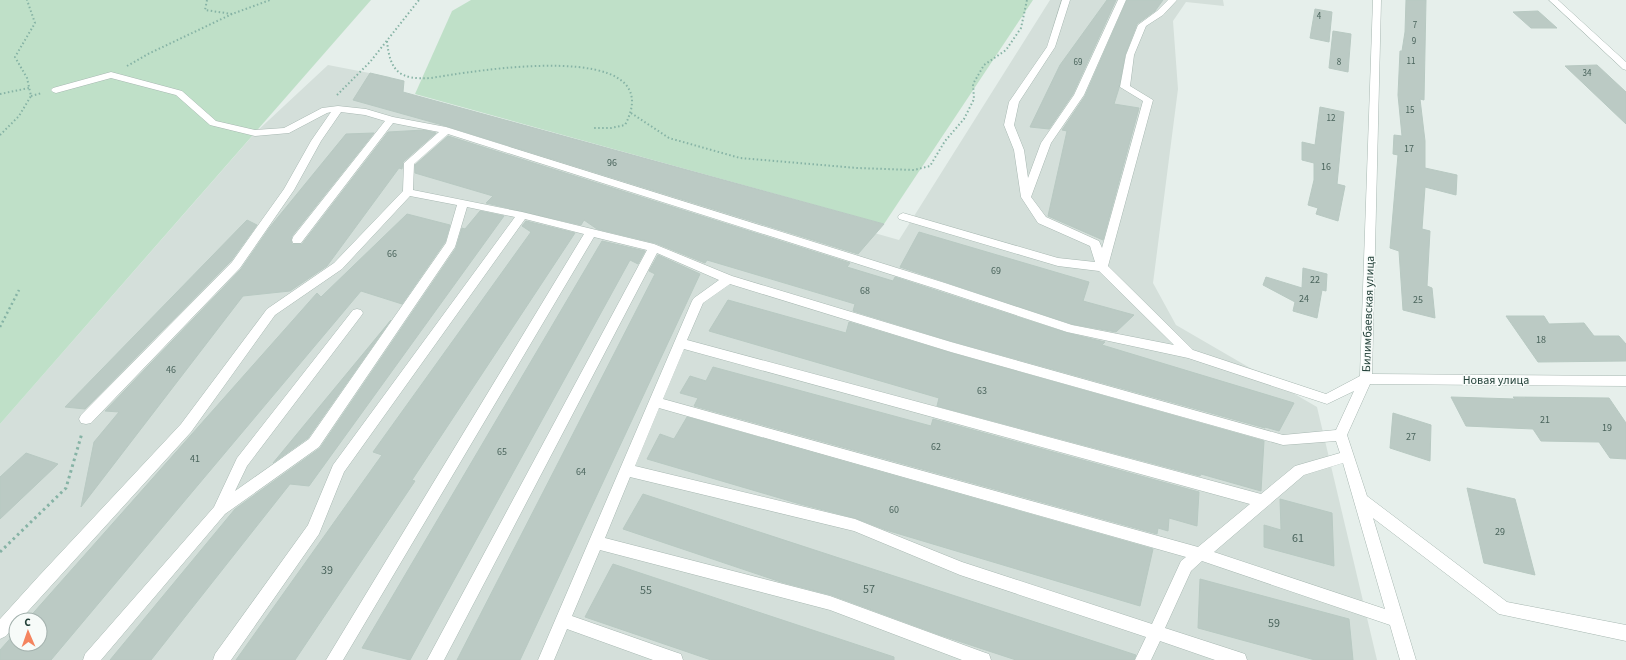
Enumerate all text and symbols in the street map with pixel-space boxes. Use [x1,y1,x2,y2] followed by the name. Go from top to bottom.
[1317,10,1322,23] house number: 4
[1413,19,1418,32] house number: 7
[1412,35,1417,48] house number: 9
[1407,55,1415,68] house number: 11
[1074,56,1083,69] house number: 69
[1337,56,1342,69] house number: 8
[1583,67,1592,80] house number: 34
[1406,104,1415,117] house number: 15
[1327,112,1336,125] house number: 12
[1404,142,1414,156] house number: 17
[607,156,617,170] house number: 96
[1321,160,1331,174] house number: 16
[387,247,397,261] house number: 66
[1358,256,1379,372] street label: Билимбаевская улица
[991,264,1001,278] house number: 69
[1310,273,1320,287] house number: 22
[860,284,870,298] house number: 68
[1299,292,1309,306] house number: 24
[1413,293,1423,307] house number: 25
[1536,333,1546,347] house number: 18
[166,363,176,377] house number: 46
[1463,372,1529,389] street label: Новая улица
[977,384,987,398] house number: 63
[1540,413,1550,427] house number: 21
[1602,421,1612,435] house number: 19
[1406,430,1416,444] house number: 27
[931,440,941,454] house number: 62
[497,445,507,459] house number: 65
[190,452,200,466] house number: 41
[576,465,586,479] house number: 64
[889,503,899,517] house number: 60
[1495,525,1505,539] house number: 29
[1292,530,1304,547] house number: 61
[321,562,333,579] house number: 39
[863,581,875,598] house number: 57
[640,582,652,599] house number: 55
[8,612,48,652] north arrow
[24,615,32,630] text: С
[1268,615,1280,632] house number: 59

